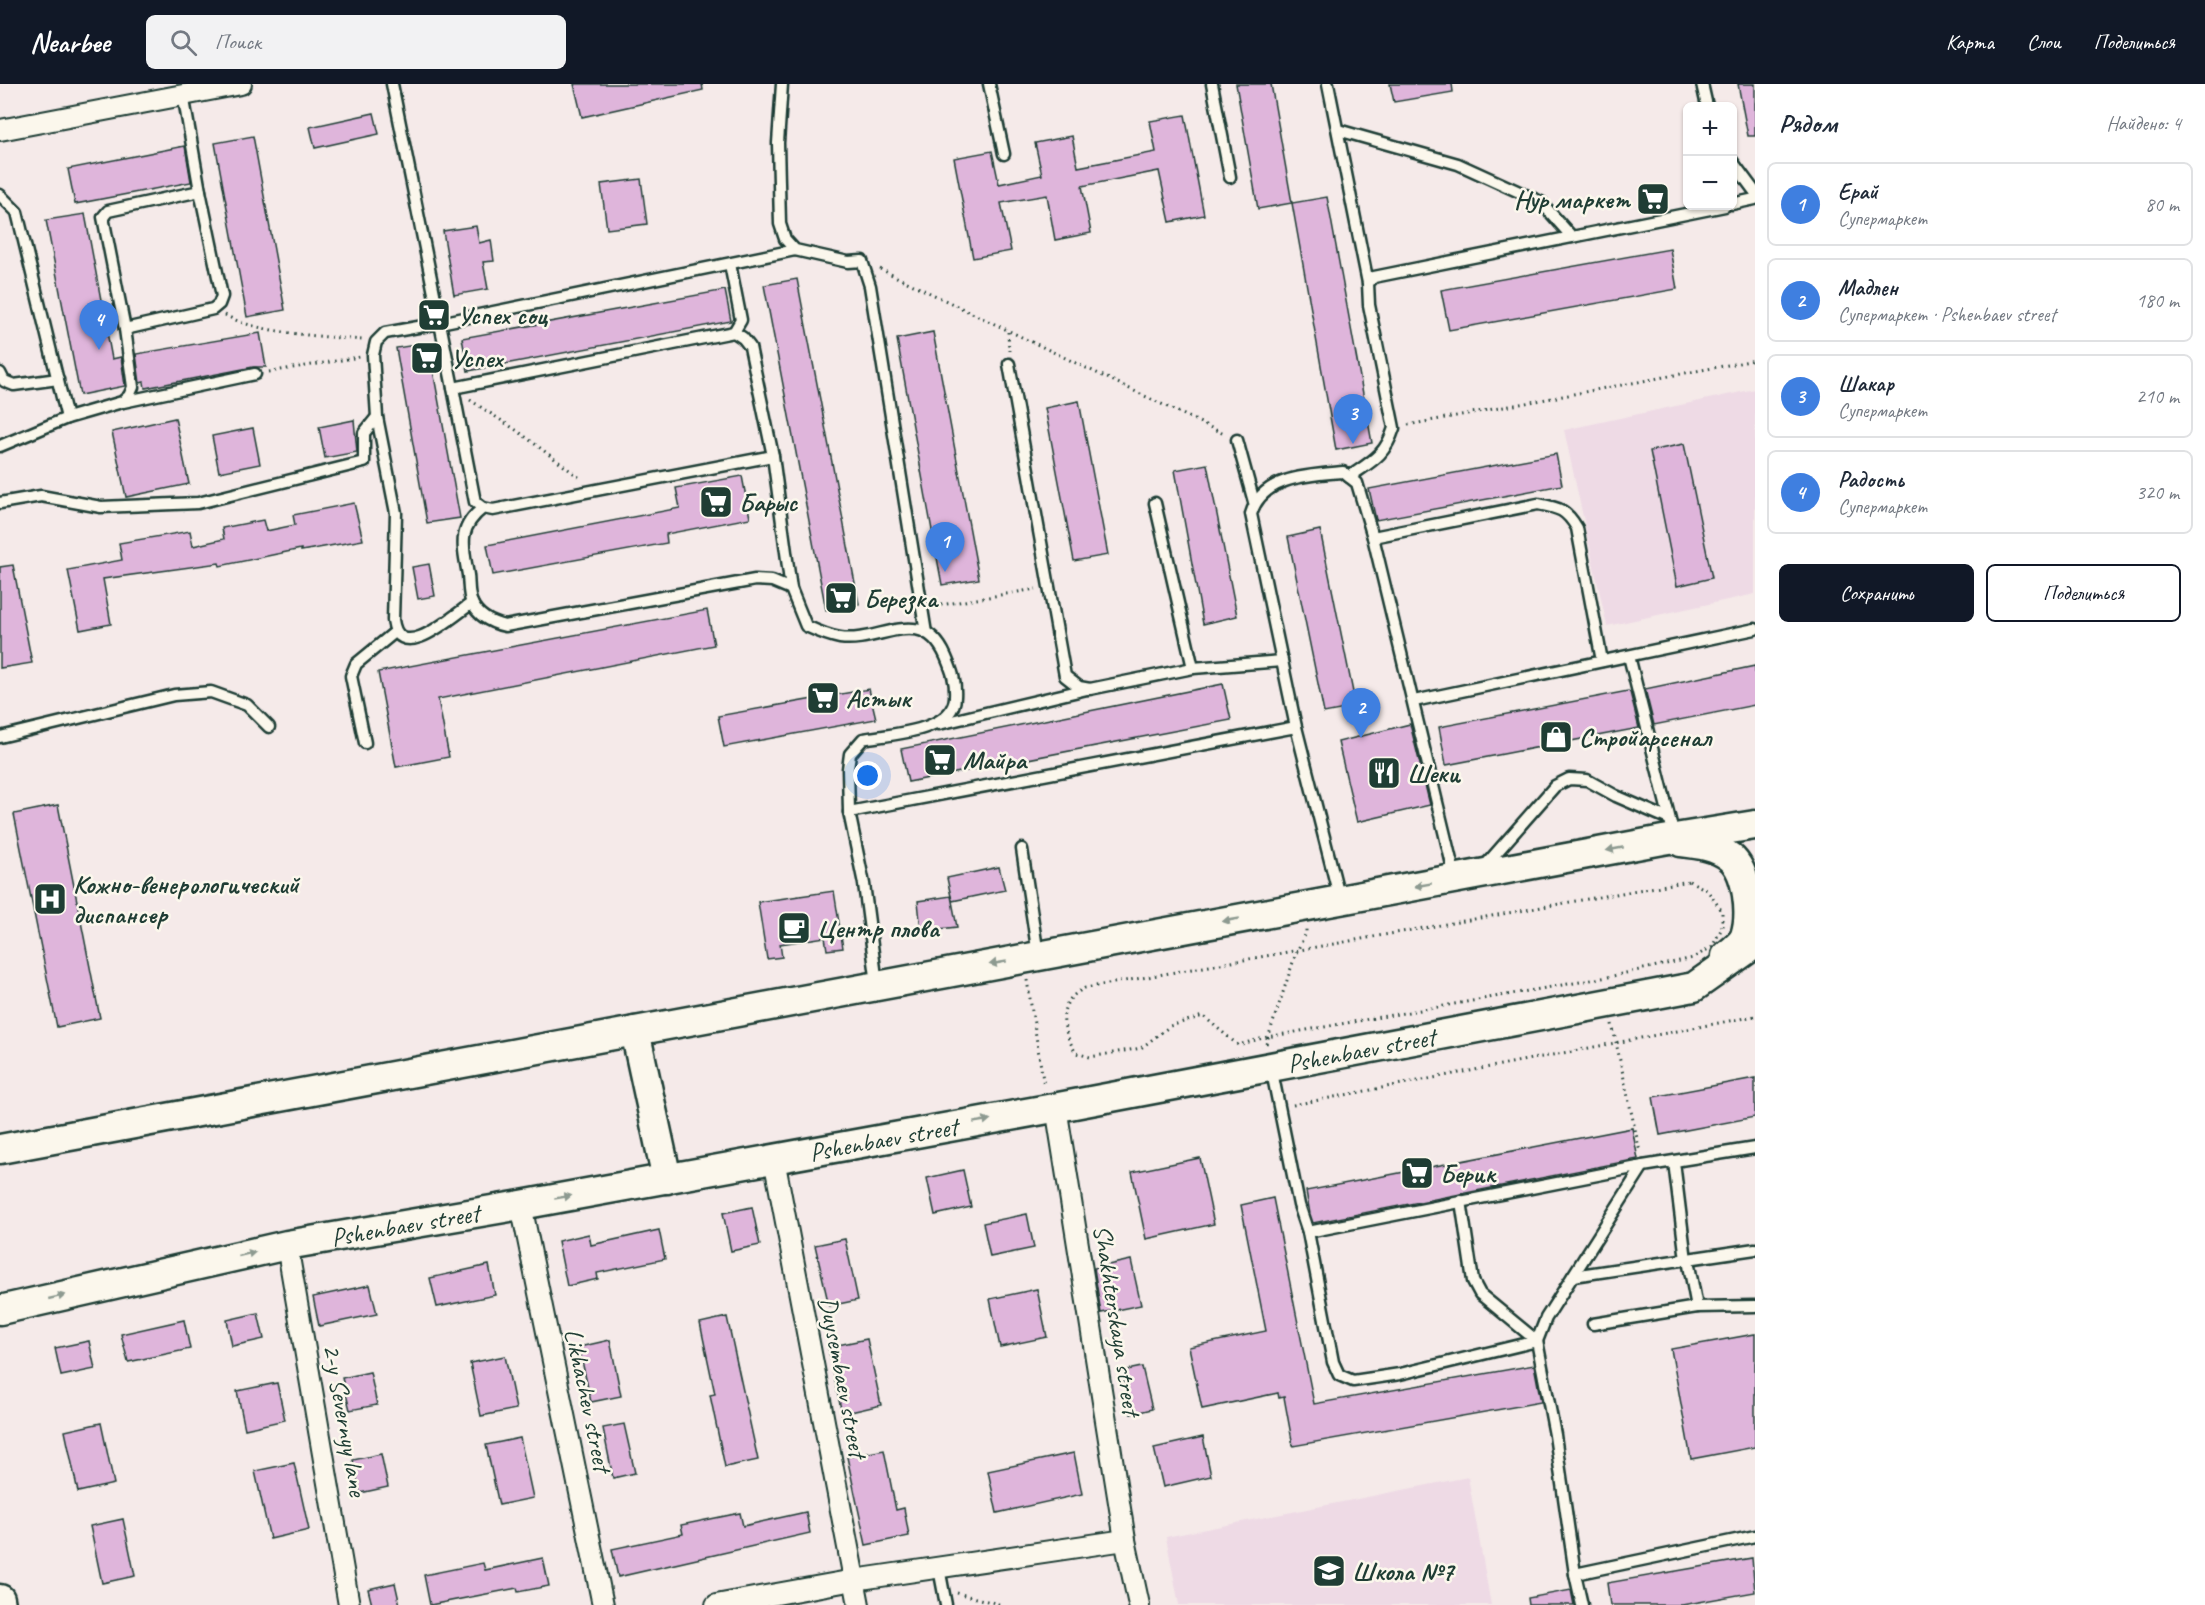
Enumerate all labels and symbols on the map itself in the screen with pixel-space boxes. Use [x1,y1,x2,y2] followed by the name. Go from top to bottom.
[1635,181,1671,217] supermarket icon: Нур маркет
[1514,183,1632,216] place label: Нур маркет
[416,297,452,333] supermarket icon: Успех соц
[457,299,548,332] place label: Успех соц
[80,300,118,350] pin: 4
[409,340,445,376] supermarket icon: Успех
[450,342,505,375] place label: Успех
[1334,394,1372,444] pin: 3
[698,484,734,520] supermarket icon: Барыс
[739,486,798,519] place label: Барыс
[926,522,964,572] pin: 1
[823,580,859,616] supermarket icon: Березка
[864,582,940,615] place label: Березка
[805,680,841,716] supermarket icon: Астык
[846,682,913,715] place label: Астык
[1342,688,1380,738] pin: 2
[1538,719,1574,755] shop icon: Стройарсенал
[1579,721,1713,754] place label: Стройарсенал
[922,742,958,778] supermarket icon: Майра
[963,744,1028,777] place label: Майра
[1366,755,1402,791] restaurant icon: Шеки
[1407,757,1461,790] place label: Шеки
[853,761,882,790] your location
[1605,845,1624,854] one-way arrow
[73,868,301,931] place label: Кожно-венерологический диспансер
[32,881,68,917] hospital icon: Кожно-венерологический диспансер
[1413,881,1432,890] one-way arrow
[776,910,812,946] cafe icon: Центр плова
[817,912,941,945] place label: Центр плова
[1221,916,1240,925] one-way arrow
[988,959,1007,968] one-way arrow
[1284,1019,1441,1080] street label: Pshenbaev street
[807,1109,963,1169] street label: Pshenbaev street
[973,1116,992,1125] one-way arrow
[1399,1155,1435,1191] supermarket icon: Берик
[1440,1157,1497,1190] place label: Берик
[554,1193,573,1202] one-way arrow
[328,1195,485,1254] street label: Pshenbaev street
[1086,1223,1149,1421] street label: Shakhterskaya street
[238,1248,256,1258] one-way arrow
[48,1292,67,1301] one-way arrow
[811,1294,875,1464] street label: Duysembaev street
[557,1325,620,1478] street label: Likhachev street
[315,1341,375,1500] street label: 2-y Severnyy lane
[1311,1553,1347,1589] school or university icon: Школа №7
[1352,1555,1456,1588] place label: Школа №7

